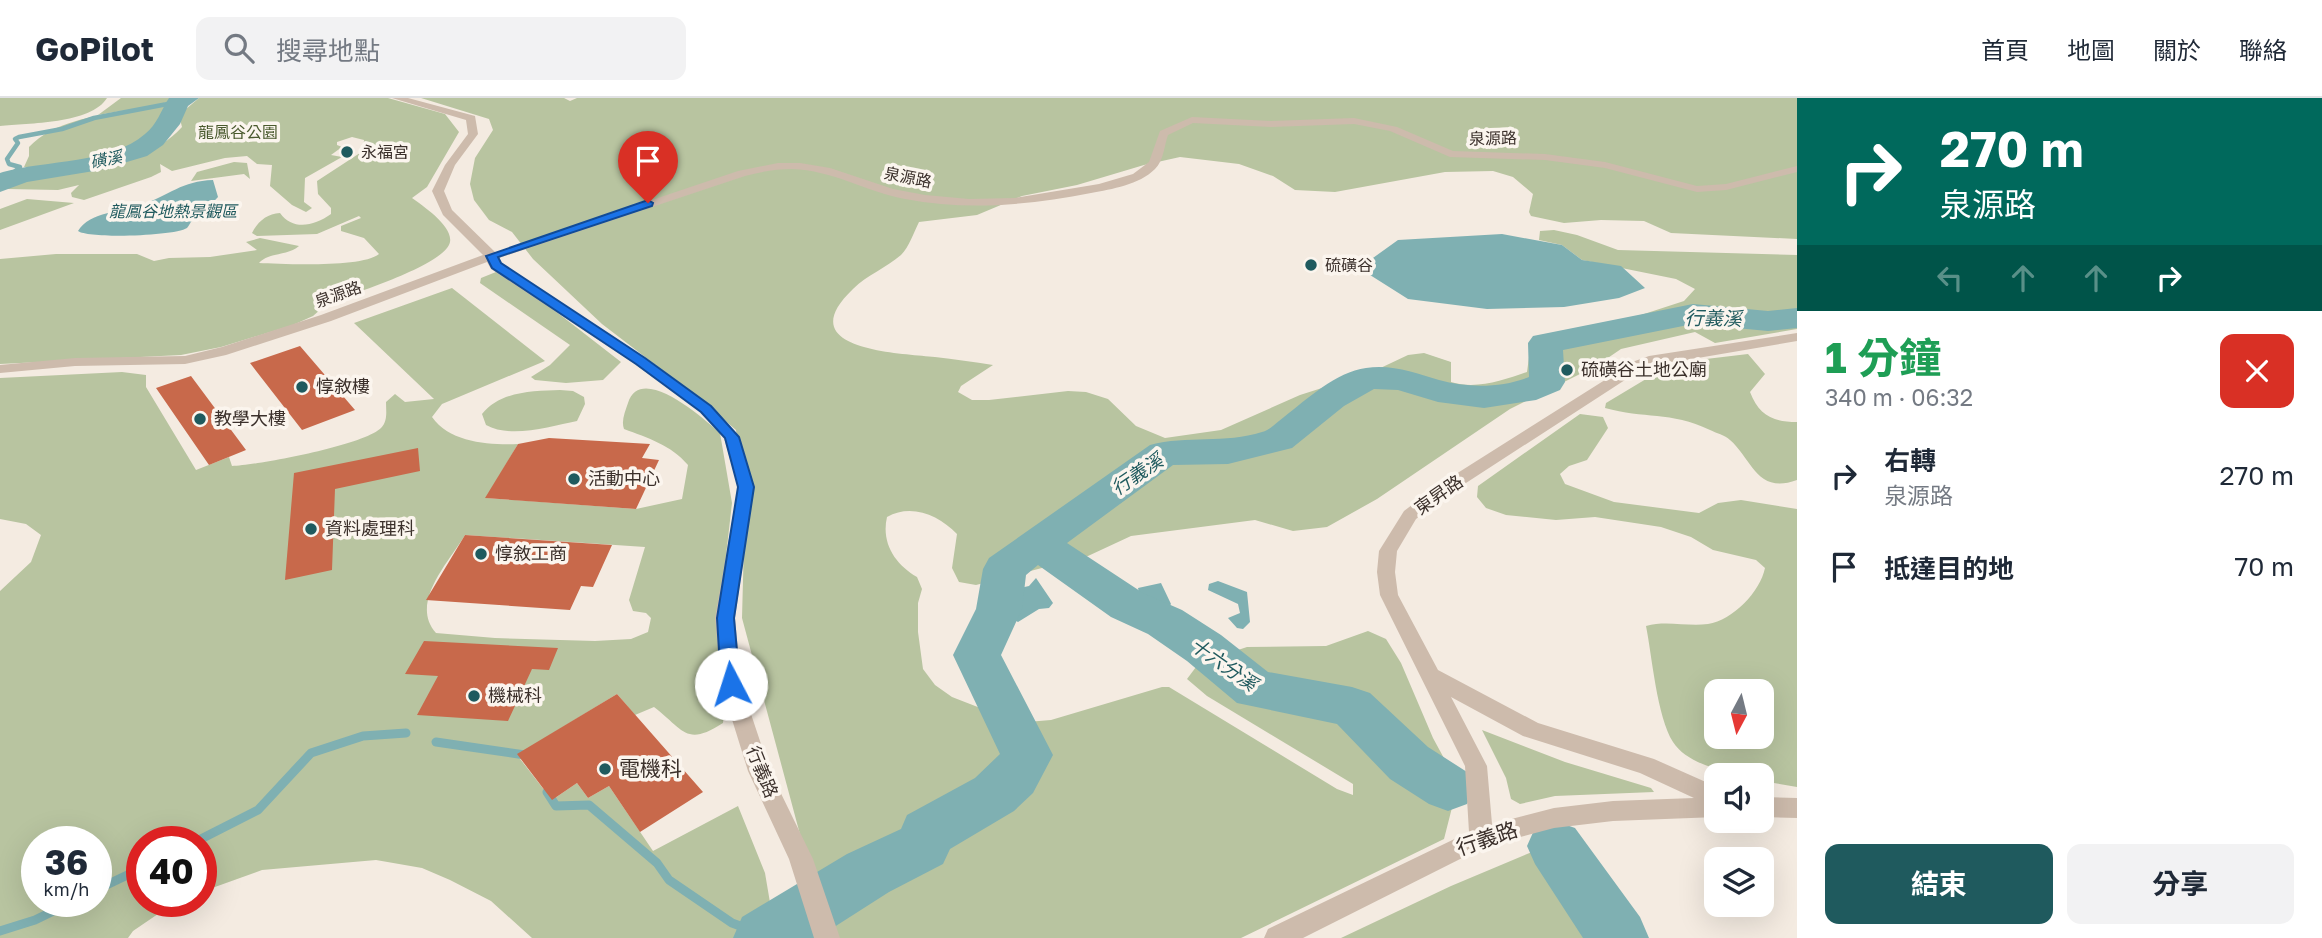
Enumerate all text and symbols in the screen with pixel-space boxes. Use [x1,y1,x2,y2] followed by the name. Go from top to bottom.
[196,17,686,80] search box
[35,29,154,68] text: GoPilot
[220,29,258,67] icon: search
[276,35,380,66] text: 搜尋地點
[1981,35,2029,64] text: 首頁
[2067,35,2115,64] text: 地圖
[2153,35,2201,64] text: 關於
[2239,35,2287,64] text: 聯絡
[1940,119,2084,178] text: 270 m
[198,122,278,142] park label: 龍鳳谷公園
[1825,126,1916,217] icon: right
[1469,128,1517,148] street label: 泉源路
[618,131,678,203] pin
[361,142,409,162] place label: 永福宮
[629,142,667,180] icon: arrive
[339,144,355,160] marker: 永福宮
[88,146,126,172] water label: 磺溪
[883,163,933,191] street label: 泉源路
[1940,185,2036,223] text: 泉源路
[109,201,239,221] water label: 龍鳳谷地熱景觀區
[1325,255,1373,275] place label: 硫磺谷
[1303,257,1319,273] marker: 硫磺谷
[1931,259,1969,297] icon: left
[2004,259,2042,297] icon: ahead
[2077,259,2115,297] icon: ahead
[2150,259,2188,297] icon: right
[312,276,364,312] street label: 泉源路
[1684,306,1745,330] water label: 行義溪
[1825,332,1941,382] text: 1 分鐘
[2220,334,2294,408] button: close
[1581,358,1707,380] place label: 硫磺谷土地公廟
[1559,362,1575,378] marker: 硫磺谷土地公廟
[316,375,370,397] place label: 惇敘樓
[294,379,310,395] marker: 惇敘樓
[1825,383,1973,411] text: 340 m · 06:32
[214,407,286,429] place label: 教學大樓
[192,411,208,427] marker: 教學大樓
[1884,445,1936,476] text: 右轉
[1107,446,1169,499] water label: 行義溪
[1825,457,1863,495] icon: right
[2220,460,2294,491] text: 270 m
[588,467,660,489] place label: 活動中心
[1410,470,1467,519] street label: 東昇路
[566,471,582,487] marker: 活動中心
[1884,481,1953,509] text: 泉源路
[325,517,415,539] place label: 資料處理科
[303,521,319,537] marker: 資料處理科
[495,542,567,564] place label: 惇敘工商
[473,546,489,562] marker: 惇敘工商
[1825,548,1863,586] icon: arrive
[2235,551,2294,582] text: 70 m
[1884,553,2014,584] text: 抵達目的地
[1187,632,1264,697] water label: 十六分溪
[694,647,768,721] position arrow
[1704,679,1774,749] north arrow
[1704,679,1774,917] map controls
[488,684,542,706] place label: 機械科
[466,688,482,704] marker: 機械科
[743,742,783,801] street label: 行義路
[619,755,682,781] place label: 電機科
[597,761,613,777] marker: 電機科
[1704,763,1774,833] button: sound
[1453,816,1521,861] street label: 行義路
[126,826,217,917] speed limit sign: 40
[45,841,88,883] text: 36
[1825,844,2053,924] button: 結束
[2067,844,2294,924] button: 分享
[1704,847,1774,917] button: layers
[44,878,89,900] text: km/h

